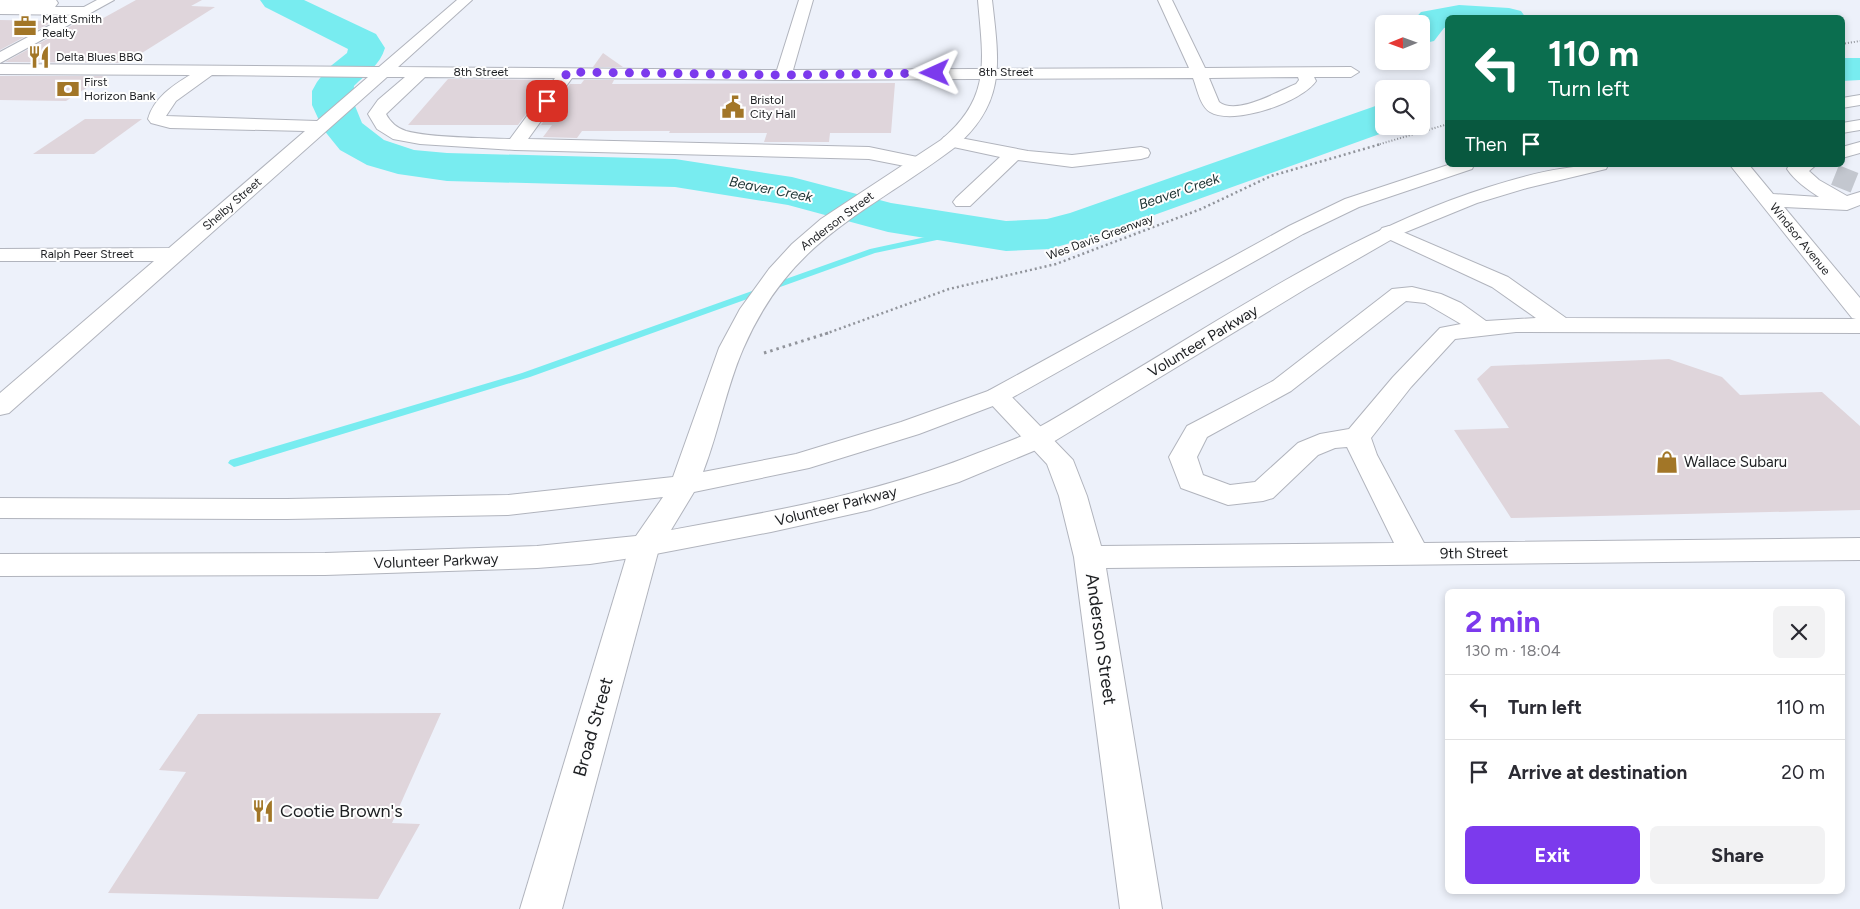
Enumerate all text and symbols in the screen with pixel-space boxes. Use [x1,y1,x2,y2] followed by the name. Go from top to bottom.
[42,12,102,40] place label: Matt Smith Realty
[12,13,38,39] office icon: Matt Smith Realty
[1375,15,1430,70] north arrow
[1375,15,1430,135] map controls
[1548,33,1639,75] text: 110 m
[1465,35,1530,100] icon: left
[26,44,52,70] restaurant icon: Delta Blues BBQ
[908,46,960,98] position arrow
[56,50,143,64] place label: Delta Blues BBQ
[453,65,509,79] street label: 8th Street
[978,65,1034,79] street label: 8th Street
[84,75,155,103] place label: First Horizon Bank
[1548,75,1630,102] text: Turn left
[55,76,81,102] bank icon: First Horizon Bank
[526,80,568,122] pin
[1375,80,1430,135] button: search
[533,87,561,115] icon: arrive
[750,93,796,121] place label: Bristol City Hall
[720,94,746,120] public building icon: Bristol City Hall
[1517,130,1545,158] icon: arrive
[1465,133,1507,156] text: Then
[1136,169,1223,213] water label: Beaver Creek
[728,173,815,206] water label: Beaver Creek
[200,174,264,233] street label: Shelby Street
[798,189,877,253] street label: Anderson Street
[1767,200,1833,278] street label: Windsor Avenue
[1045,211,1156,263] street label: Wes Davis Greenway
[40,247,134,261] street label: Ralph Peer Street
[1145,301,1261,381] street label: Volunteer Parkway
[1654,449,1680,475] shop icon: Wallace Subaru
[1684,453,1787,471] place label: Wallace Subaru
[773,482,899,530] street label: Volunteer Parkway
[1440,543,1509,563] street label: 9th Street
[373,550,499,572] street label: Volunteer Parkway
[1081,572,1121,706] street label: Anderson Street
[1465,603,1541,640] text: 2 min
[1773,606,1825,658] button: close
[1465,641,1561,660] text: 130 m · 18:04
[568,675,618,779] street label: Broad Street
[1465,693,1493,721] icon: left
[1508,696,1582,719] text: Turn left
[1776,696,1825,719] text: 110 m
[1465,758,1493,786] icon: arrive
[1508,761,1687,784] text: Arrive at destination
[1781,761,1825,784] text: 20 m
[250,798,276,824] restaurant icon: Cootie Brown's
[280,800,403,822] place label: Cootie Brown's
[1465,826,1640,884] button: Exit
[1650,826,1825,884] button: Share

